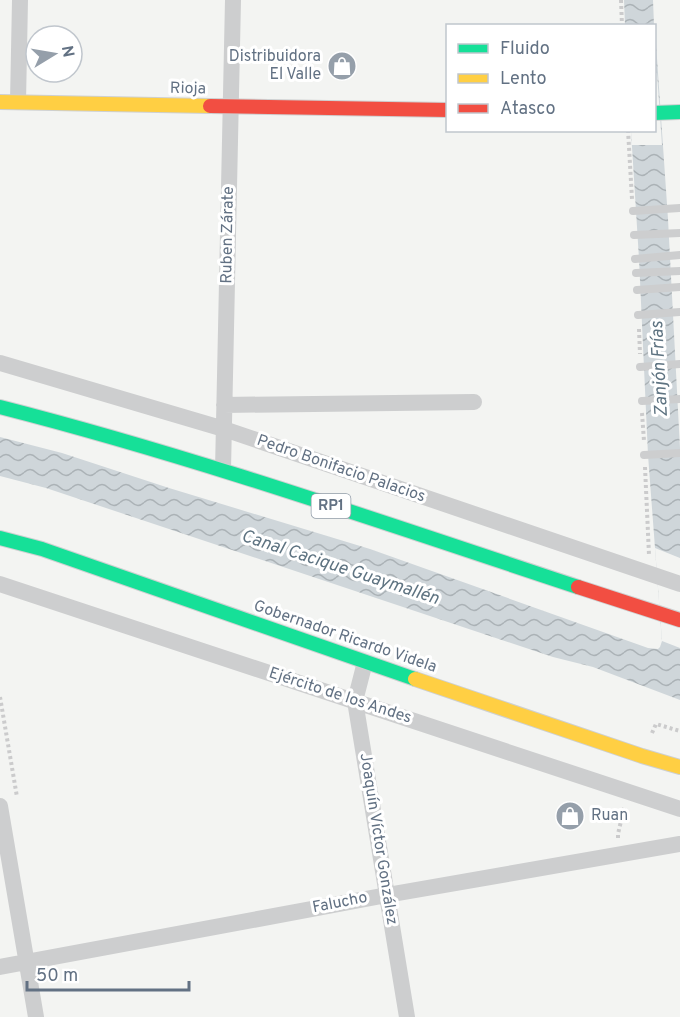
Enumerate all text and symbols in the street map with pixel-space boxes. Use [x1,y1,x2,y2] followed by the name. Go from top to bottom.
[24,24,84,84] north arrow
[446,24,656,132] legend
[500,38,550,61] text: Fluido
[56,44,78,59] text: N
[229,47,321,85] place label: Distribuidora El Valle
[326,50,358,82] shop icon: Distribuidora El Valle
[500,68,546,91] text: Lento
[170,79,206,99] street label: Rioja
[500,98,556,121] text: Atasco
[217,186,239,284] street label: Ruben Zárate
[646,320,674,417] water label: Zanjón Frías
[254,431,428,507] street label: Pedro Bonifacio Palacios
[312,494,350,518] road number: RP1
[238,525,442,611] water label: Canal Cacique Guaymallén
[251,596,439,678] street label: Gobernador Ricardo Videla
[266,663,414,729] street label: Ejército de los Andes
[355,752,401,926] street label: Joaquín Víctor González
[554,800,586,832] shop icon: Ruan
[591,806,628,826] place label: Ruan
[311,888,369,918] street label: Falucho
[27,954,189,992] scale bar
[36,965,78,988] text: 50 m

